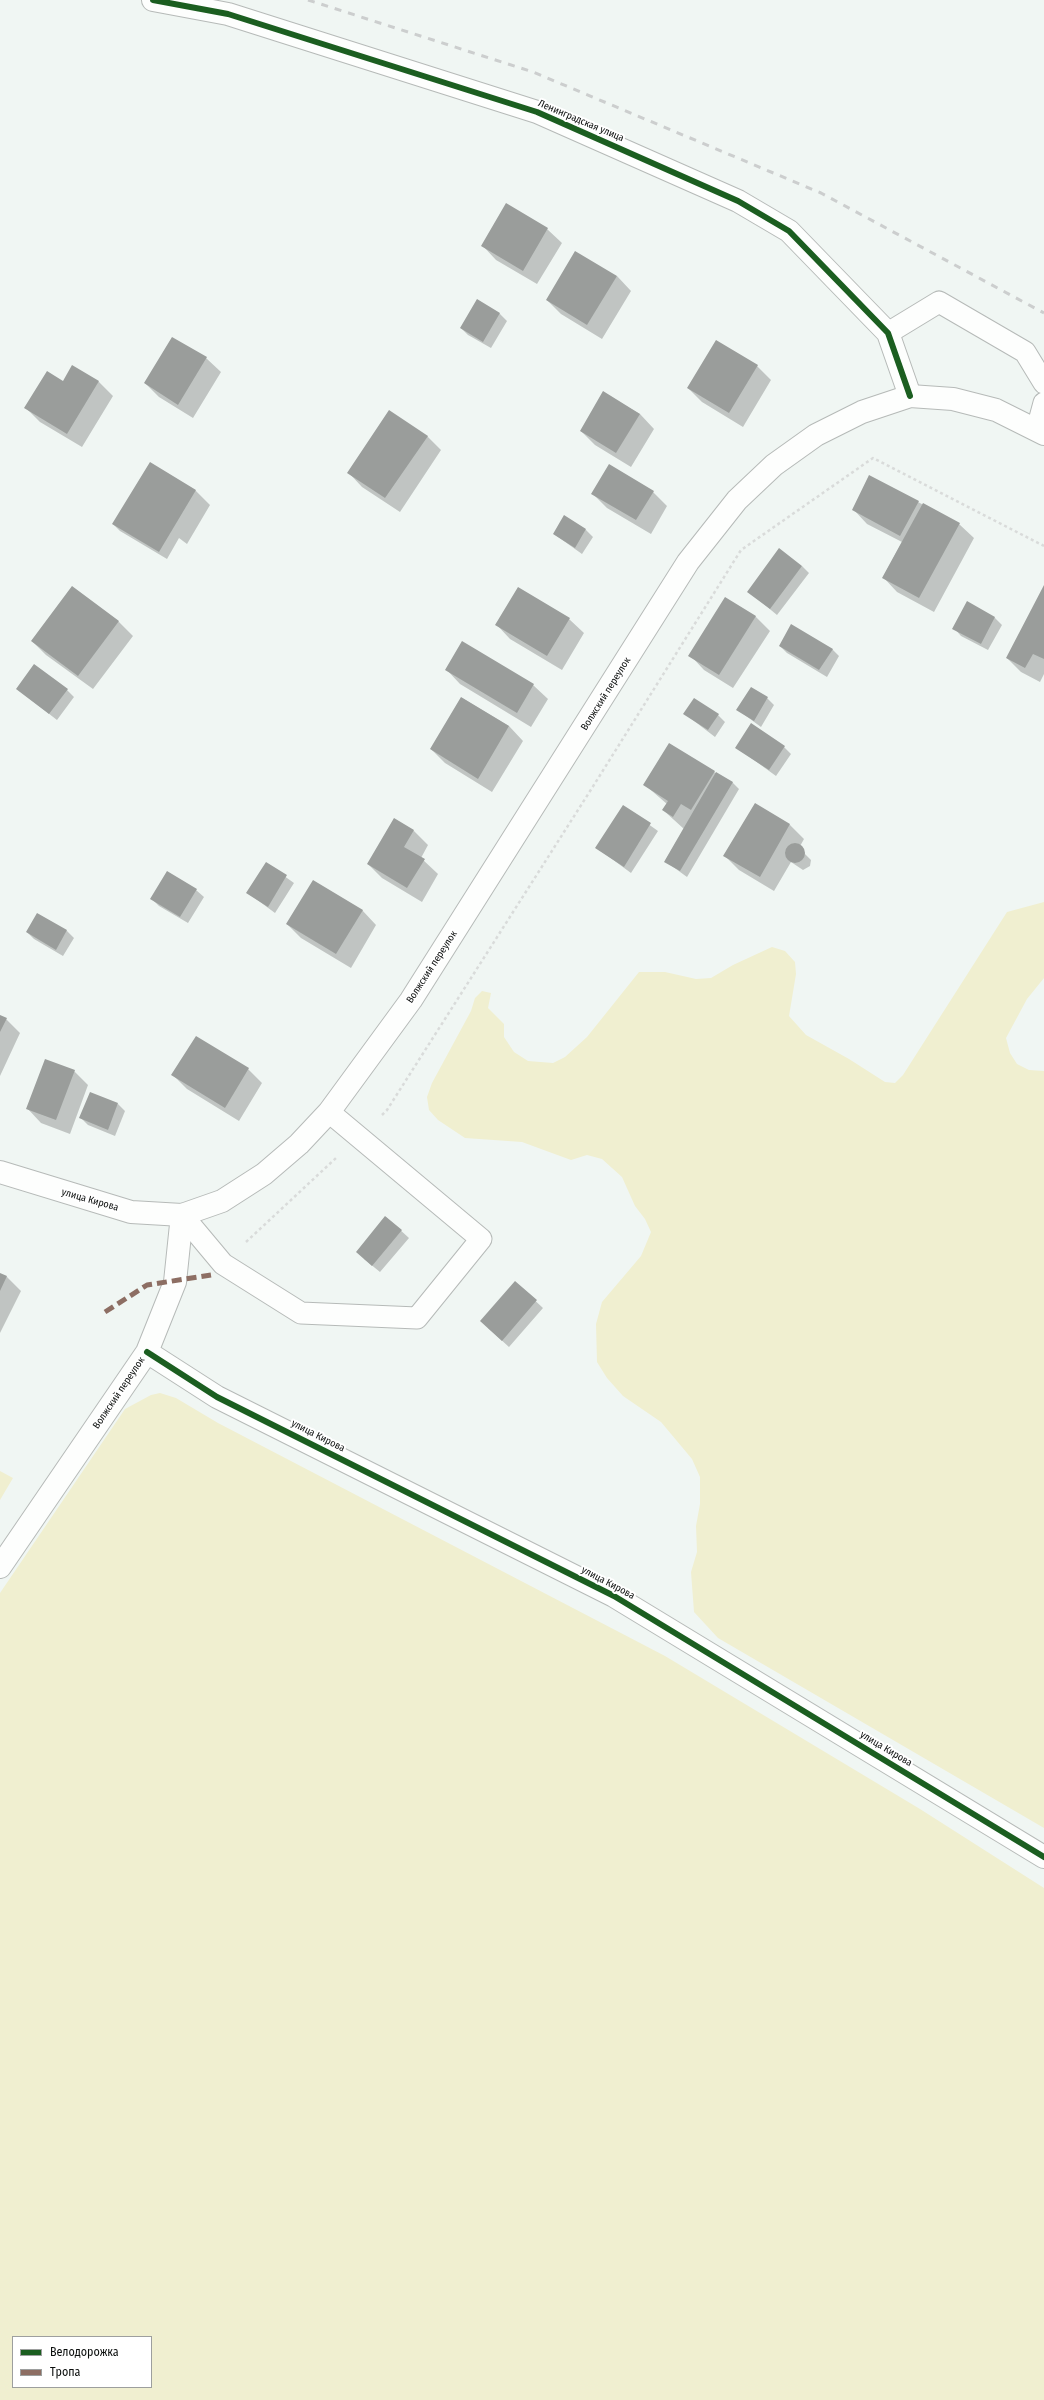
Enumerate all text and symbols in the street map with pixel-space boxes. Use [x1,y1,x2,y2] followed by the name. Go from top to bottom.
[536,98,626,144] street label: Ленинградская улица
[579,655,633,733] street label: Волжский переулок
[404,928,460,1006] street label: Волжский переулок
[60,1186,120,1214] street label: улица Кирова
[91,1355,147,1431] street label: Волжский переулок
[289,1417,347,1455] street label: улица Кирова
[579,1564,637,1602] street label: улица Кирова
[858,1729,914,1769] street label: улица Кирова
[12,2336,152,2388] legend
[50,2345,119,2359] text: Велодорожка
[50,2365,81,2379] text: Тропа

